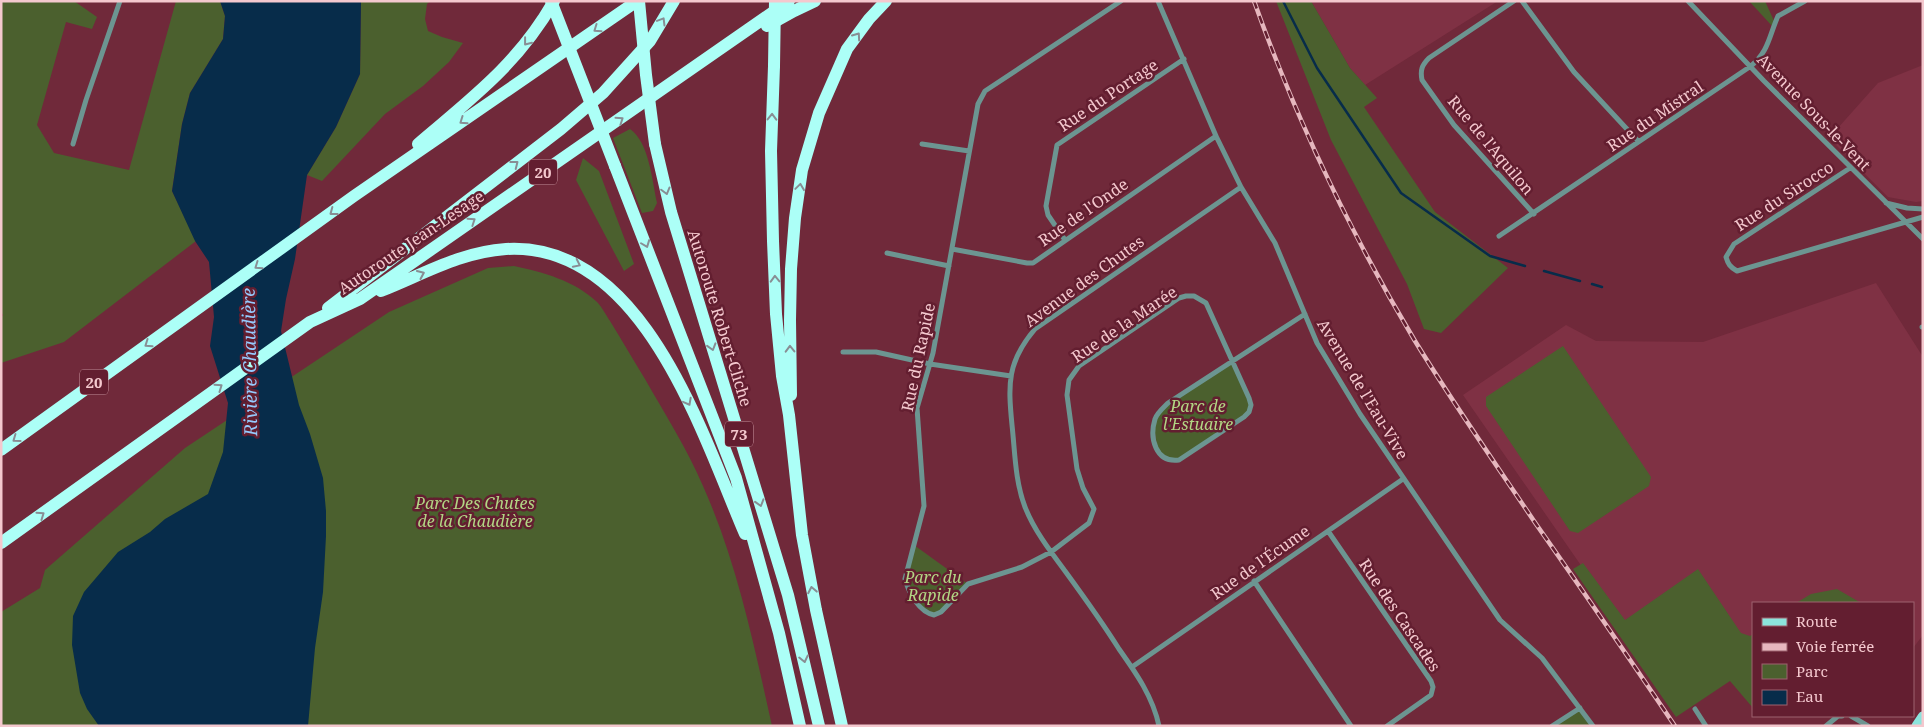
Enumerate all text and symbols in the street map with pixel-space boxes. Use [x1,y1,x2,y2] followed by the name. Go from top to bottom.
[656,18,666,27] one-way arrow
[593,23,603,32] one-way arrow
[851,32,860,42] one-way arrow
[525,36,533,45] one-way arrow
[1752,49,1876,175] street label: Avenue Sous-le-Vent
[1054,54,1162,136] street label: Rue du Portage
[1603,76,1707,156] street label: Rue du Mistral
[1443,91,1539,199] street label: Rue de l'Aquilon
[767,113,777,120] one-way arrow
[459,115,469,124] one-way arrow
[615,116,624,126] one-way arrow
[1731,156,1837,236] street label: Rue du Sirocco
[529,160,557,184] road number: 20
[509,162,518,170] one-way arrow
[1034,173,1132,251] street label: Rue de l'Onde
[794,182,804,191] one-way arrow
[334,185,488,299] street label: Autoroute Jean-Lesage
[660,187,670,195] one-way arrow
[329,206,339,215] one-way arrow
[466,218,475,227] one-way arrow
[683,227,757,409] street label: Autoroute Robert-Cliche
[1020,230,1148,332] street label: Avenue des Chutes
[640,239,650,248] one-way arrow
[572,258,581,269] one-way arrow
[254,260,264,269] one-way arrow
[416,269,425,280] one-way arrow
[769,275,780,283] one-way arrow
[1067,281,1181,367] street label: Rue de la Marée
[236,288,262,437] water label: Rivière Chaudière
[896,301,940,413] street label: Rue du Rapide
[1312,315,1414,463] street label: Avenue de l'Eau-Vive
[144,338,154,347] one-way arrow
[707,343,717,351] one-way arrow
[785,344,796,352] one-way arrow
[80,370,108,394] road number: 20
[213,384,222,393] one-way arrow
[1163,395,1233,435] park label: Parc de l'Estuaire
[682,397,692,406] one-way arrow
[725,422,753,446] road number: 73
[12,433,22,442] one-way arrow
[414,492,535,532] park label: Parc Des Chutes de la Chaudière
[754,498,764,506] one-way arrow
[35,512,45,521] one-way arrow
[1206,520,1314,604] street label: Rue de l'Écume
[1354,554,1446,676] street label: Rue des Cascades
[903,566,962,606] park label: Parc du Rapide
[807,586,817,594] one-way arrow
[1752,602,1914,717] legend
[1796,611,1837,631] text: Route
[1796,636,1874,656] text: Voie ferrée
[798,654,809,663] one-way arrow
[1796,661,1828,681] text: Parc
[1796,686,1824,706] text: Eau

